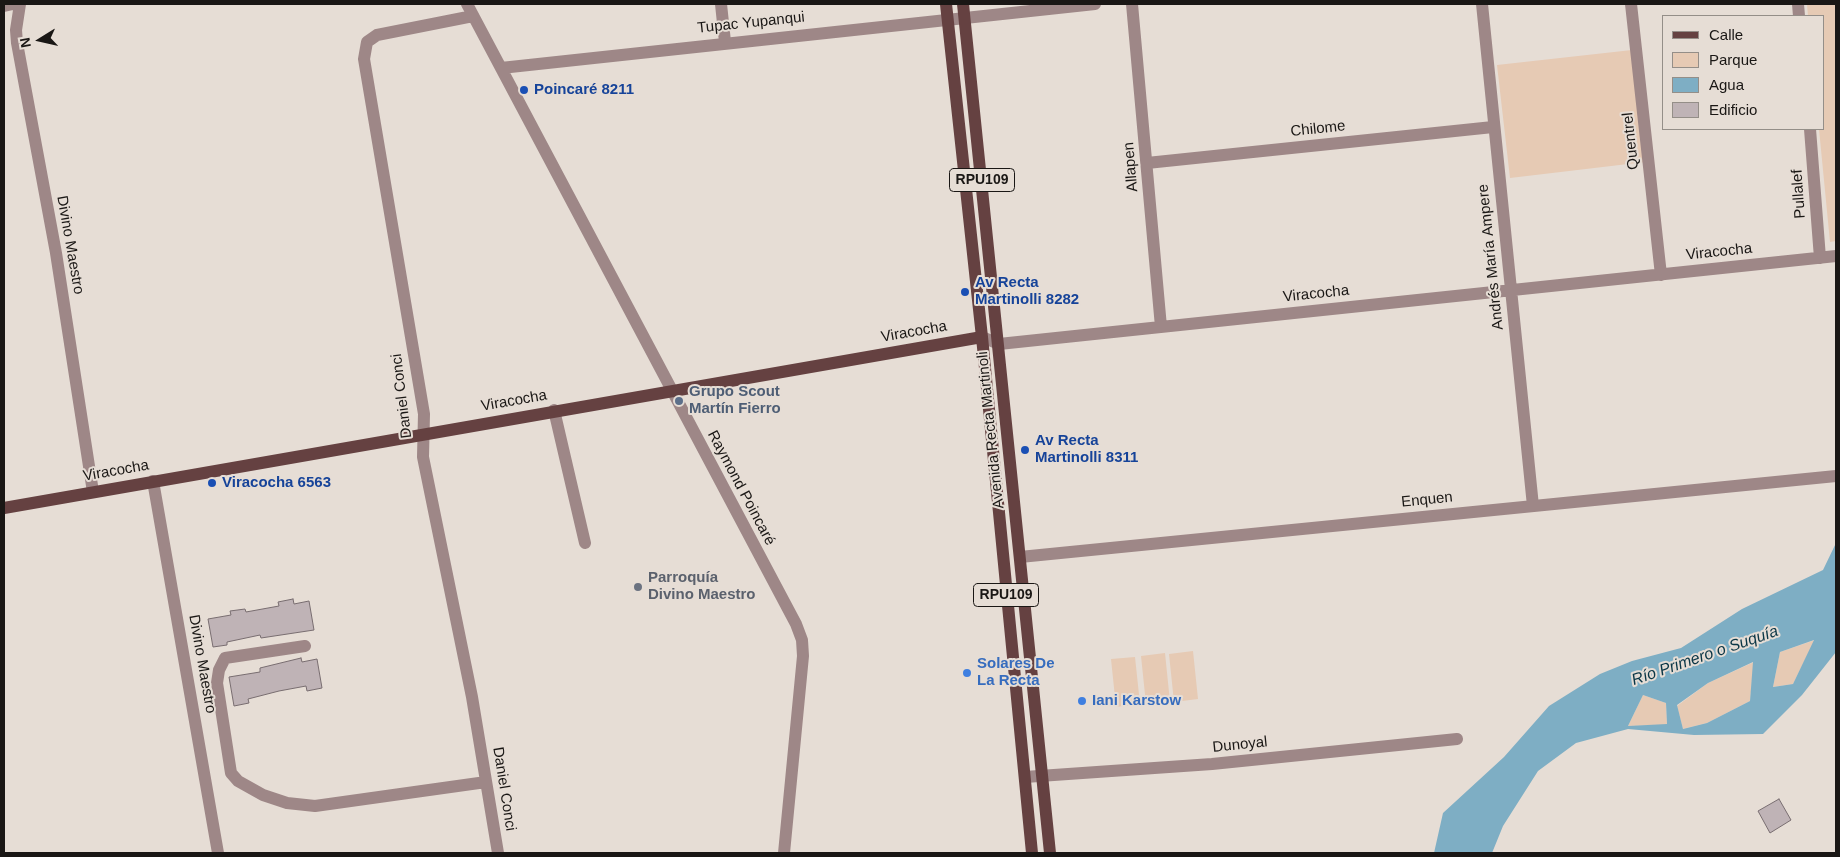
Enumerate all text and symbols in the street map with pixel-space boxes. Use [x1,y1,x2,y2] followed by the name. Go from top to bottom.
[696,8,806,38] street label: Tupac Yupanqui
[15,15,65,65] north arrow
[1662,15,1825,130] legend
[1709,26,1743,43] text: Calle
[16,36,34,49] text: N
[1709,51,1757,68] text: Parque
[1709,76,1744,93] text: Agua
[534,81,634,99] place label: Poincaré 8211
[518,84,530,96] marker: Poincaré 8211
[1709,101,1757,118] text: Edificio
[1619,111,1643,171] street label: Quentrel
[1290,117,1346,141] street label: Chilome
[1120,141,1142,193] street label: Allapen
[950,168,1014,192] road number: RPU109
[1788,169,1810,219] street label: Pullalef
[1474,183,1508,331] street label: Andrés María Ampere
[52,194,88,296] street label: Divino Maestro
[1685,240,1753,264] street label: Viracocha
[975,274,1079,309] place label: Av Recta Martinolli 8282
[1282,282,1350,306] street label: Viracocha
[959,286,971,298] marker: Av Recta Martinolli 8282
[880,317,948,347] street label: Viracocha
[974,350,1008,510] street label: Avenida Recta Martinoli
[388,353,416,439] street label: Daniel Conci
[689,383,781,418] place label: Grupo Scout Martín Fierro
[480,386,548,416] street label: Viracocha
[673,395,685,407] marker: Grupo Scout Martín Fierro
[703,427,779,549] street label: Raymond Poincaré
[1035,432,1138,467] place label: Av Recta Martinolli 8311
[1019,444,1031,456] marker: Av Recta Martinolli 8311
[82,456,150,486] street label: Viracocha
[222,474,331,492] place label: Viracocha 6563
[206,477,218,489] marker: Viracocha 6563
[1400,488,1454,512] street label: Enquen
[648,569,756,604] place label: Parroquía Divino Maestro
[632,581,644,593] marker: Parroquía Divino Maestro
[974,584,1038,606] road number: RPU109
[184,613,220,715] street label: Divino Maestro
[1629,622,1781,690] water label: Río Primero o Suquía
[977,655,1055,690] place label: Solares De La Recta
[961,667,973,679] marker: Solares De La Recta
[1092,692,1181,710] place label: Iani Karstow
[1076,695,1088,707] marker: Iani Karstow
[1212,733,1268,757] street label: Dunoyal
[488,746,520,832] street label: Daniel Conci

